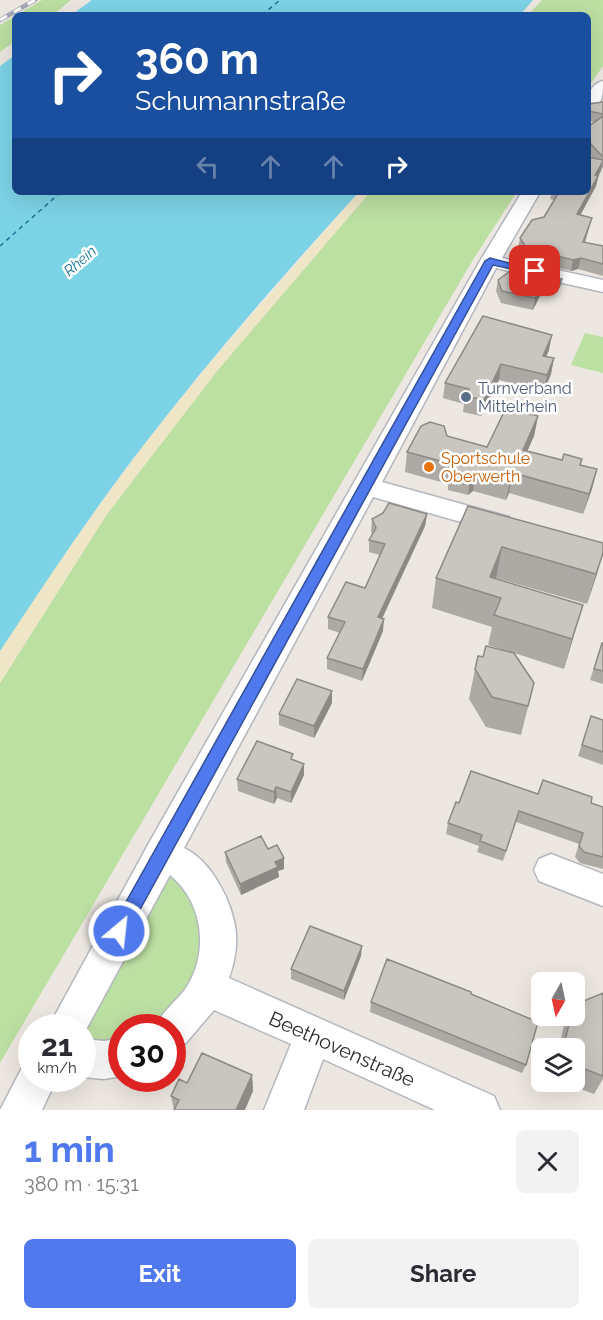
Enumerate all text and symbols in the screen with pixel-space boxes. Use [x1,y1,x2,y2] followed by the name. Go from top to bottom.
[135,35,259,84] text: 360 m
[36,36,114,114] icon: right
[135,85,346,116] text: Schumannstraße
[191,150,224,183] icon: left
[254,150,287,183] icon: ahead
[317,150,350,183] icon: ahead
[380,150,413,183] icon: right
[60,242,100,280] water label: Rhein
[509,245,560,296] pin
[518,254,551,287] icon: arrive
[478,379,572,416] place label: Turnverband Mittelrhein
[459,390,473,404] marker: Turnverband Mittelrhein
[441,449,530,486] place label: Sportschule Oberwerth
[422,460,436,474] marker: Sportschule Oberwerth
[87,899,151,963] position arrow
[531,972,585,1026] north arrow
[531,972,585,1092] map controls
[265,1006,419,1092] street label: Beethovenstraße
[108,1014,186,1092] speed limit sign: 30
[41,1028,73,1063] text: 21
[531,1038,585,1092] button: layers
[37,1059,77,1077] text: km/h
[24,1128,115,1170] text: 1 min
[516,1130,579,1193] button: close
[24,1172,139,1196] text: 380 m · 15:31
[24,1239,296,1308] button: Exit
[308,1239,579,1308] button: Share

